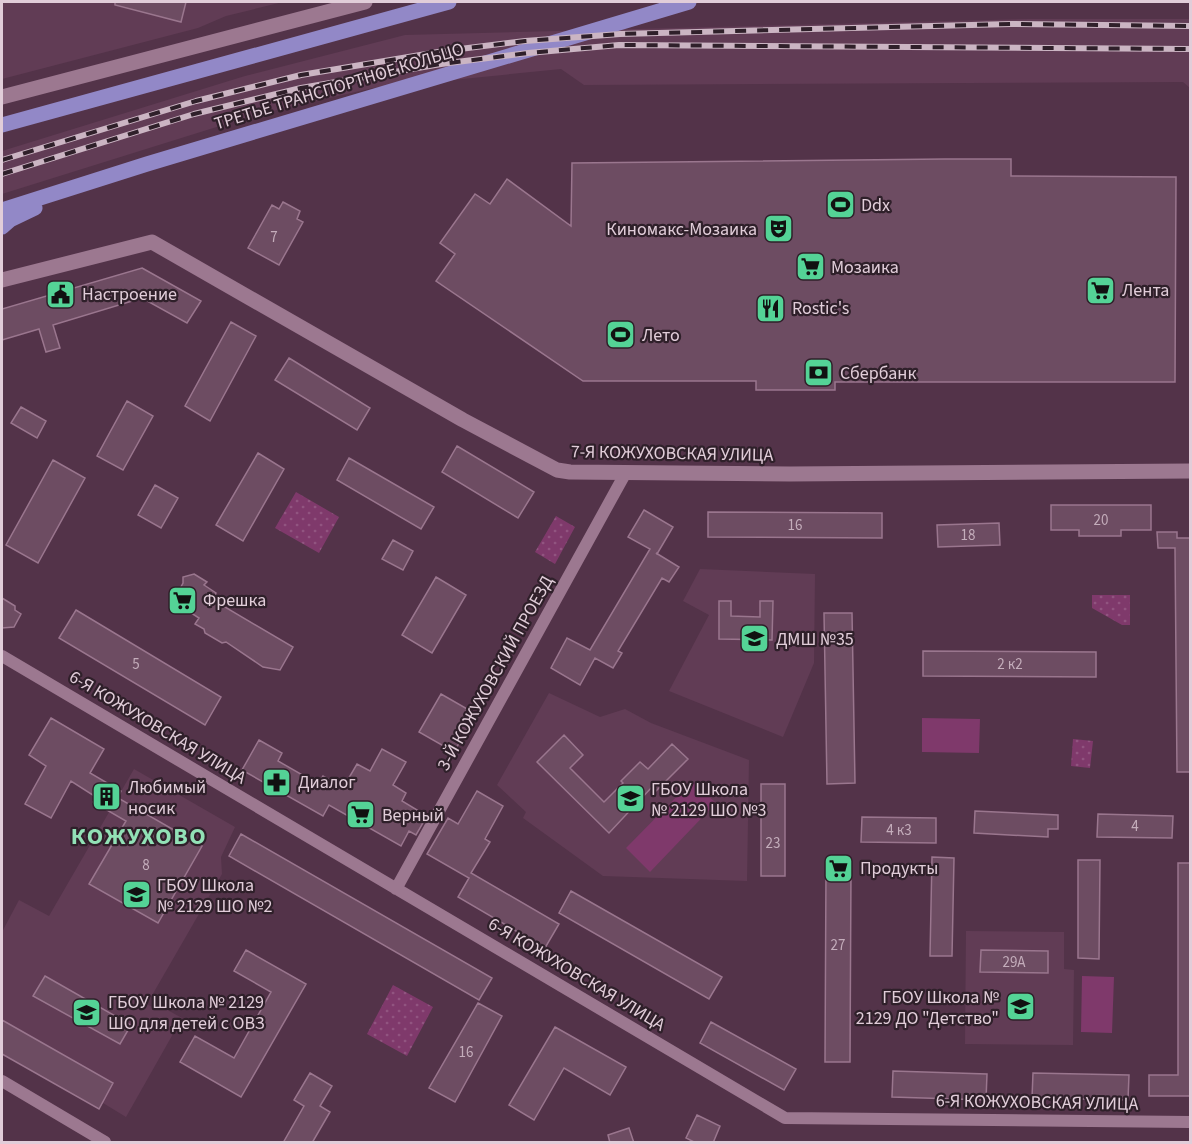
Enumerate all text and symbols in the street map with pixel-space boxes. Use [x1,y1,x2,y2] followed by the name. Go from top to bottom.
[211,37,467,136] street label: ТРЕТЬЕ ТРАНСПОРТНОЕ КОЛЬЦО
[824,189,856,221] sports icon: Ddx
[861,193,890,218] place label: Ddx
[762,213,794,245] theatre icon: Киномакс-Мозаика
[606,217,757,242] place label: Киномакс-Мозаика
[270,227,278,248] house number: 7
[794,251,826,283] supermarket icon: Мозаика
[831,255,899,280] place label: Мозаика
[1085,274,1117,306] supermarket icon: Лента
[45,278,77,310] public building icon: Настроение
[1122,278,1169,303] place label: Лента
[82,282,177,307] place label: Настроение
[755,292,787,324] restaurant icon: Rostic's
[792,296,849,321] place label: Rostic's
[605,319,637,351] sports icon: Лето
[642,323,680,348] place label: Лето
[803,357,835,389] bank icon: Сбербанк
[840,361,916,386] place label: Сбербанк
[570,439,774,468] street label: 7-Я КОЖУХОВСКАЯ УЛИЦА
[1094,510,1108,531] house number: 20
[788,515,802,536] house number: 16
[961,525,975,546] house number: 18
[431,571,560,775] street label: 3-Й КОЖУХОВСКИЙ ПРОЕЗД
[166,584,198,616] supermarket icon: Фрешка
[203,588,266,613] place label: Фрешка
[739,623,771,655] school or university icon: ДМШ №35
[776,627,854,652] place label: ДМШ №35
[132,654,140,675] house number: 5
[997,654,1023,675] house number: 2 к2
[64,665,251,790] street label: 6-Я КОЖУХОВСКАЯ УЛИЦА
[261,766,293,798] pharmacy icon: Диалог
[298,770,356,795] place label: Диалог
[128,775,206,821] place label: Любимый носик
[651,777,766,823] place label: ГБОУ Школа № 2129 ШО №3
[91,781,123,813] building icon: Любимый носик
[614,783,646,815] school or university icon: ГБОУ Школа № 2129 ШО №3
[345,799,377,831] supermarket icon: Верный
[382,803,444,828] place label: Верный
[1131,816,1139,837] house number: 4
[71,819,207,854] district label: КОЖУХОВО
[886,820,912,841] house number: 4 к3
[766,833,780,854] house number: 23
[823,852,855,884] supermarket icon: Продукты
[142,855,150,876] house number: 8
[860,856,938,881] place label: Продукты
[157,873,272,919] place label: ГБОУ Школа № 2129 ШО №2
[120,879,152,911] school or university icon: ГБОУ Школа № 2129 ШО №2
[483,912,670,1037] street label: 6-Я КОЖУХОВСКАЯ УЛИЦА
[831,935,845,956] house number: 27
[1002,952,1026,973] house number: 29А
[856,985,999,1031] place label: ГБОУ Школа № 2129 ДО "Детство"
[108,990,265,1036] place label: ГБОУ Школа № 2129 ШО для детей с ОВЗ
[1004,991,1036,1023] school or university icon: ГБОУ Школа № 2129 ДО "Детство"
[71,996,103,1028] school or university icon: ГБОУ Школа № 2129 ШО для детей с ОВЗ
[459,1042,473,1063] house number: 16
[935,1088,1139,1117] street label: 6-Я КОЖУХОВСКАЯ УЛИЦА

